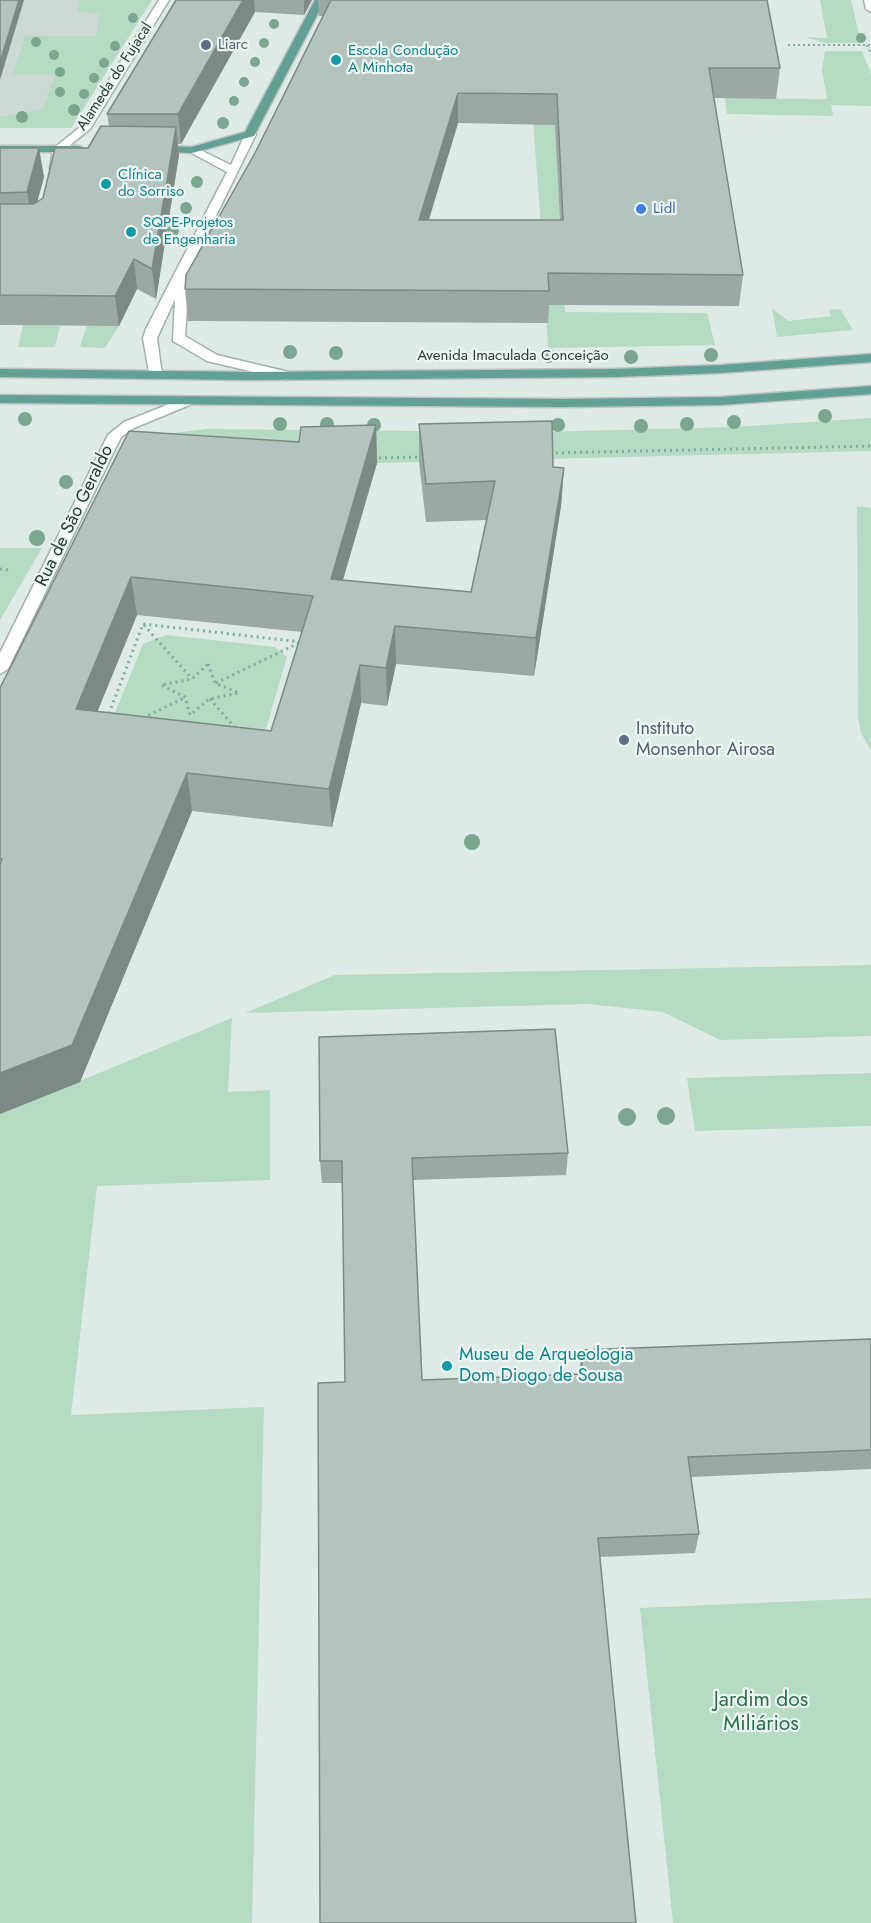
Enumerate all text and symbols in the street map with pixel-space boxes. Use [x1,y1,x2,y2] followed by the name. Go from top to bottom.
[73,20,157,134] street label: Alameda do Fujacal
[218,36,248,54] place label: Liarc
[199,38,213,52] marker: Liarc
[348,42,458,77] place label: Escola Condução A Minhota
[329,53,343,67] marker: Escola Condução A Minhota
[118,166,184,201] place label: Clínica do Sorriso
[99,177,113,191] marker: Clínica do Sorriso
[653,200,676,218] place label: Lidl
[634,202,648,216] marker: Lidl
[143,214,235,249] place label: SQPE-Projetos de Engenharia
[124,225,138,239] marker: SQPE-Projetos de Engenharia
[417,347,609,365] street label: Avenida Imaculada Conceição
[31,442,119,590] street label: Rua de São Geraldo
[636,719,775,762] place label: Instituto Monsenhor Airosa
[617,733,631,747] marker: Instituto Monsenhor Airosa
[459,1345,633,1388] place label: Museu de Arqueologia Dom Diogo de Sousa
[440,1359,454,1373] marker: Museu de Arqueologia Dom Diogo de Sousa
[714,1688,808,1738] park label: Jardim dos Miliários

